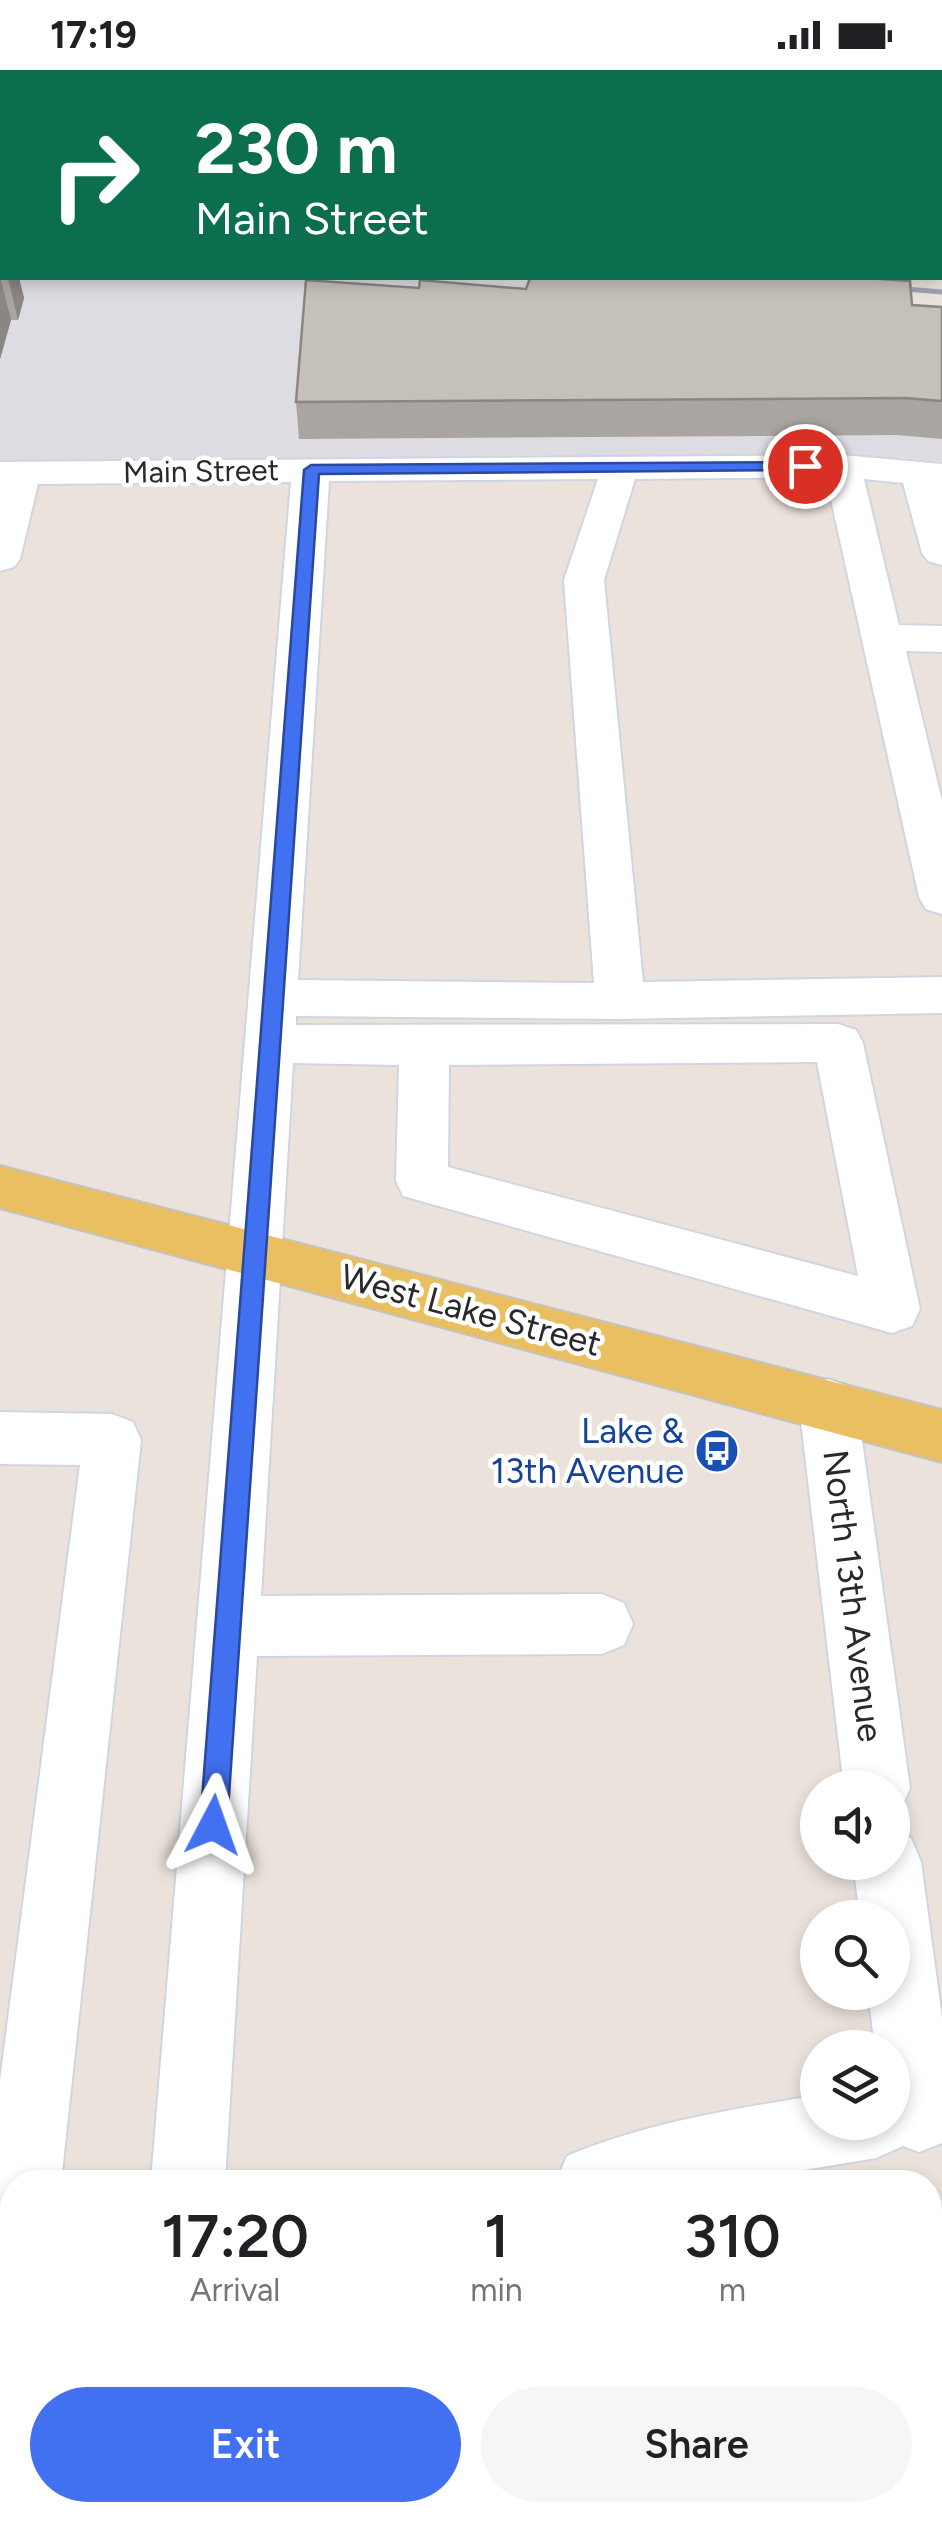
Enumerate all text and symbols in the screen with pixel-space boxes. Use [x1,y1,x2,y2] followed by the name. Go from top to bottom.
[50,12,137,58] text: 17:19
[195,106,398,191] text: 230 m
[30,110,160,240] icon: right
[195,191,429,245] text: Main Street
[763,424,848,509] pin
[778,439,833,494] icon: arrive
[123,451,279,491] street label: Main Street
[336,1255,606,1365] street label: West Lake Street
[491,1410,684,1492] place label: Lake & 13th Avenue
[694,1428,740,1474] bus stop icon: Lake & 13th Avenue
[814,1448,892,1744] street label: North 13th Avenue
[800,1770,910,2140] map controls
[800,1770,910,1880] button: sound
[161,1773,265,1877] position arrow
[800,1900,910,2010] button: search
[800,2030,910,2140] button: layers
[161,2200,309,2272] text: 17:20
[484,2200,509,2272] text: 1
[684,2200,781,2272] text: 310
[190,2271,280,2309] text: Arrival
[470,2271,523,2309] text: min
[719,2271,746,2309] text: m
[30,2387,461,2502] button: Exit
[481,2387,912,2502] button: Share

